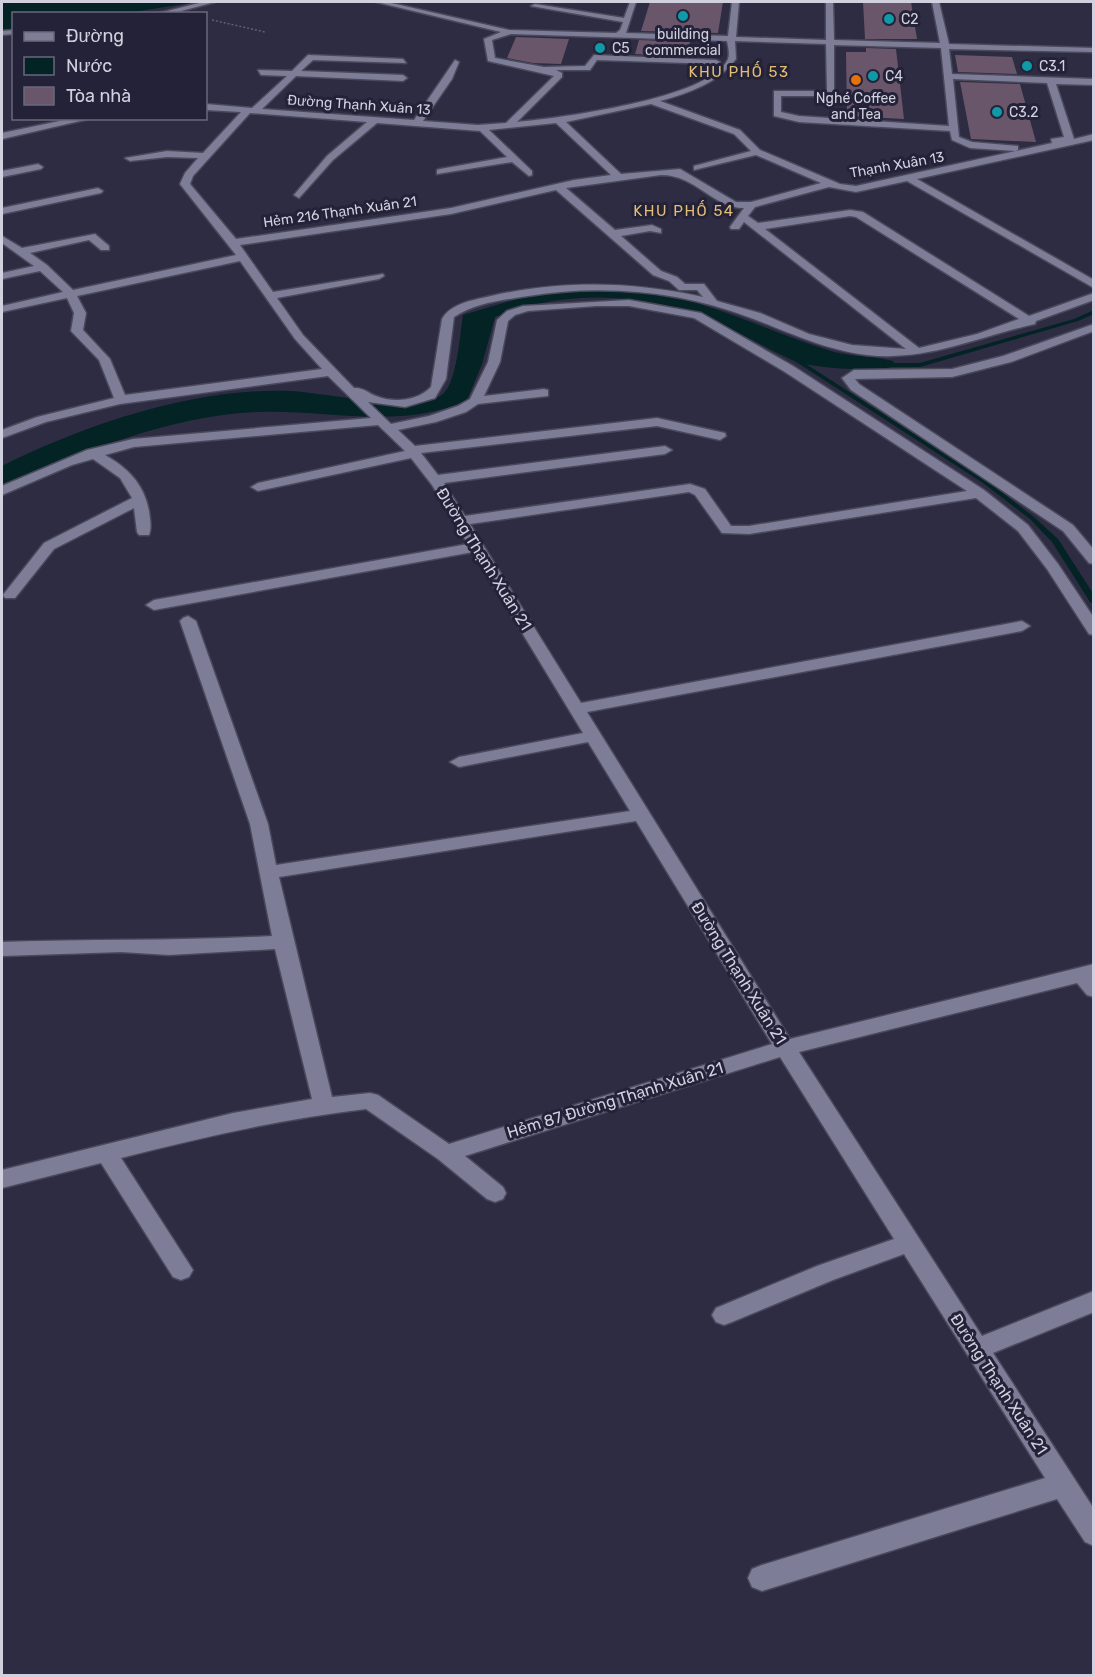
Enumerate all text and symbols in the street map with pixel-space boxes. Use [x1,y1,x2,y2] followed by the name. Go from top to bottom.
[676,9,690,23] marker: building commercial
[901,11,919,28] place label: С2
[12,12,207,120] legend
[882,12,896,26] marker: С2
[66,25,124,47] text: Đường
[645,26,721,59] place label: building commercial
[612,40,630,57] place label: C5
[593,41,607,55] marker: C5
[66,55,112,77] text: Nước
[1039,58,1065,75] place label: С3.1
[1020,59,1034,73] marker: С3.1
[688,61,790,81] district label: KHU PHỐ 53
[885,68,903,85] place label: C4
[866,69,880,83] marker: C4
[849,73,863,87] marker: Nghé Coffee and Tea
[66,85,131,107] text: Tòa nhà
[816,90,896,123] place label: Nghé Coffee and Tea
[287,92,431,118] street label: Đường Thạnh Xuân 13
[1009,104,1038,121] place label: C3.2
[990,105,1004,119] marker: C3.2
[848,148,946,182] street label: Thạnh Xuân 13
[262,193,418,231] street label: Hẻm 216 Thạnh Xuân 21
[633,200,735,220] district label: KHU PHỐ 54
[432,484,536,634] street label: Đường Thạnh Xuân 21
[687,898,791,1048] street label: Đường Thạnh Xuân 21
[505,1058,725,1142] street label: Hẻm 87 Đường Thạnh Xuân 21
[946,1310,1052,1458] street label: Đường Thạnh Xuân 21

